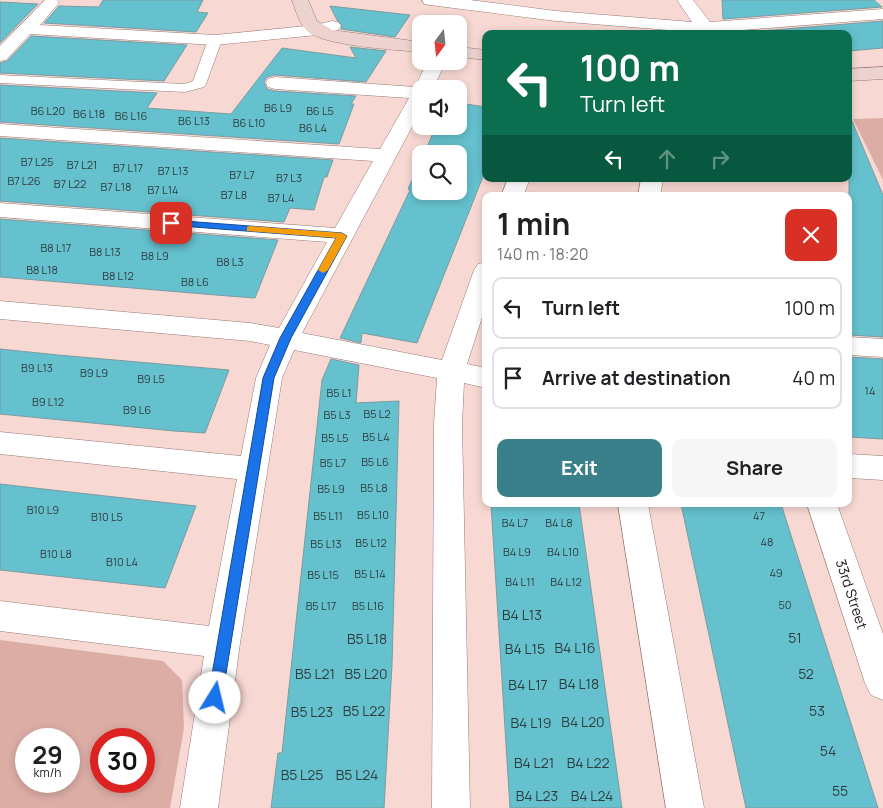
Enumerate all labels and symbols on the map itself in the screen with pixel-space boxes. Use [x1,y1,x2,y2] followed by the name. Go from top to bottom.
[412,15,468,70] north arrow
[264,100,292,115] house number: B6 L9
[31,103,65,118] house number: B6 L20
[306,103,334,118] house number: B6 L5
[73,106,105,121] house number: B6 L18
[115,108,147,123] house number: B6 L16
[178,113,210,128] house number: B6 L13
[233,115,265,130] house number: B6 L10
[299,120,327,135] house number: B6 L4
[21,154,53,169] house number: B7 L25
[67,157,97,172] house number: B7 L21
[113,160,143,175] house number: B7 L17
[158,163,188,178] house number: B7 L13
[229,167,255,182] house number: B7 L7
[276,170,302,185] house number: B7 L3
[7,173,41,188] house number: B7 L26
[54,176,86,191] house number: B7 L22
[101,179,131,194] house number: B7 L18
[148,182,178,197] house number: B7 L14
[221,187,247,202] house number: B7 L8
[268,190,294,205] house number: B7 L4
[150,202,192,244] pin
[41,240,71,255] house number: B8 L17
[89,244,121,259] house number: B8 L13
[141,248,169,263] house number: B8 L9
[216,254,244,269] house number: B8 L3
[26,262,58,277] house number: B8 L18
[102,268,134,283] house number: B8 L12
[181,274,209,289] house number: B8 L6
[21,360,53,375] house number: B9 L13
[80,365,108,380] house number: B9 L9
[137,371,165,386] house number: B9 L5
[865,383,875,398] house number: 14
[326,385,352,400] house number: B5 L1
[32,394,64,409] house number: B9 L12
[123,402,151,417] house number: B9 L6
[363,406,391,421] house number: B5 L2
[324,407,351,422] house number: B5 L3
[362,429,390,444] house number: B5 L4
[321,430,349,445] house number: B5 L5
[361,454,389,469] house number: B5 L6
[320,455,346,470] house number: B5 L7
[360,480,388,495] house number: B5 L8
[317,481,345,496] house number: B5 L9
[27,502,59,517] house number: B10 L9
[357,507,389,522] house number: B5 L10
[313,508,343,523] house number: B5 L11
[753,508,765,523] house number: 47
[91,509,123,524] house number: B10 L5
[502,515,528,530] house number: B4 L7
[545,515,573,530] house number: B4 L8
[761,534,773,549] house number: 48
[355,535,387,550] house number: B5 L12
[310,536,342,551] house number: B5 L13
[503,544,531,559] house number: B4 L9
[547,544,579,559] house number: B4 L10
[40,546,72,561] house number: B10 L8
[106,554,138,569] house number: B10 L4
[832,557,872,632] street label: 33rd Street
[769,565,783,580] house number: 49
[354,566,386,581] house number: B5 L14
[307,567,339,582] house number: B5 L15
[505,574,535,589] house number: B4 L11
[550,574,582,589] house number: B4 L12
[778,597,792,612] house number: 50
[306,598,336,613] house number: B5 L17
[352,598,384,613] house number: B5 L16
[502,605,542,624] house number: B4 L13
[788,628,802,647] house number: 51
[347,629,387,648] house number: B5 L18
[555,638,595,657] house number: B4 L16
[505,639,545,658] house number: B4 L15
[295,664,335,683] house number: B5 L21
[344,664,388,683] house number: B5 L20
[798,664,814,683] house number: 52
[188,671,240,723] position arrow
[559,674,599,693] house number: B4 L18
[508,675,548,694] house number: B4 L17
[343,701,385,720] house number: B5 L22
[809,701,825,720] house number: 53
[291,702,333,721] house number: B5 L23
[561,712,605,731] house number: B4 L20
[511,713,551,732] house number: B4 L19
[90,728,155,793] speed limit sign: 30
[820,741,836,760] house number: 54
[514,753,554,772] house number: B4 L21
[567,753,609,772] house number: B4 L22
[281,765,323,784] house number: B5 L25
[336,765,378,784] house number: B5 L24
[832,781,848,800] house number: 55
[516,786,558,805] house number: B4 L23
[571,786,613,805] house number: B4 L24

